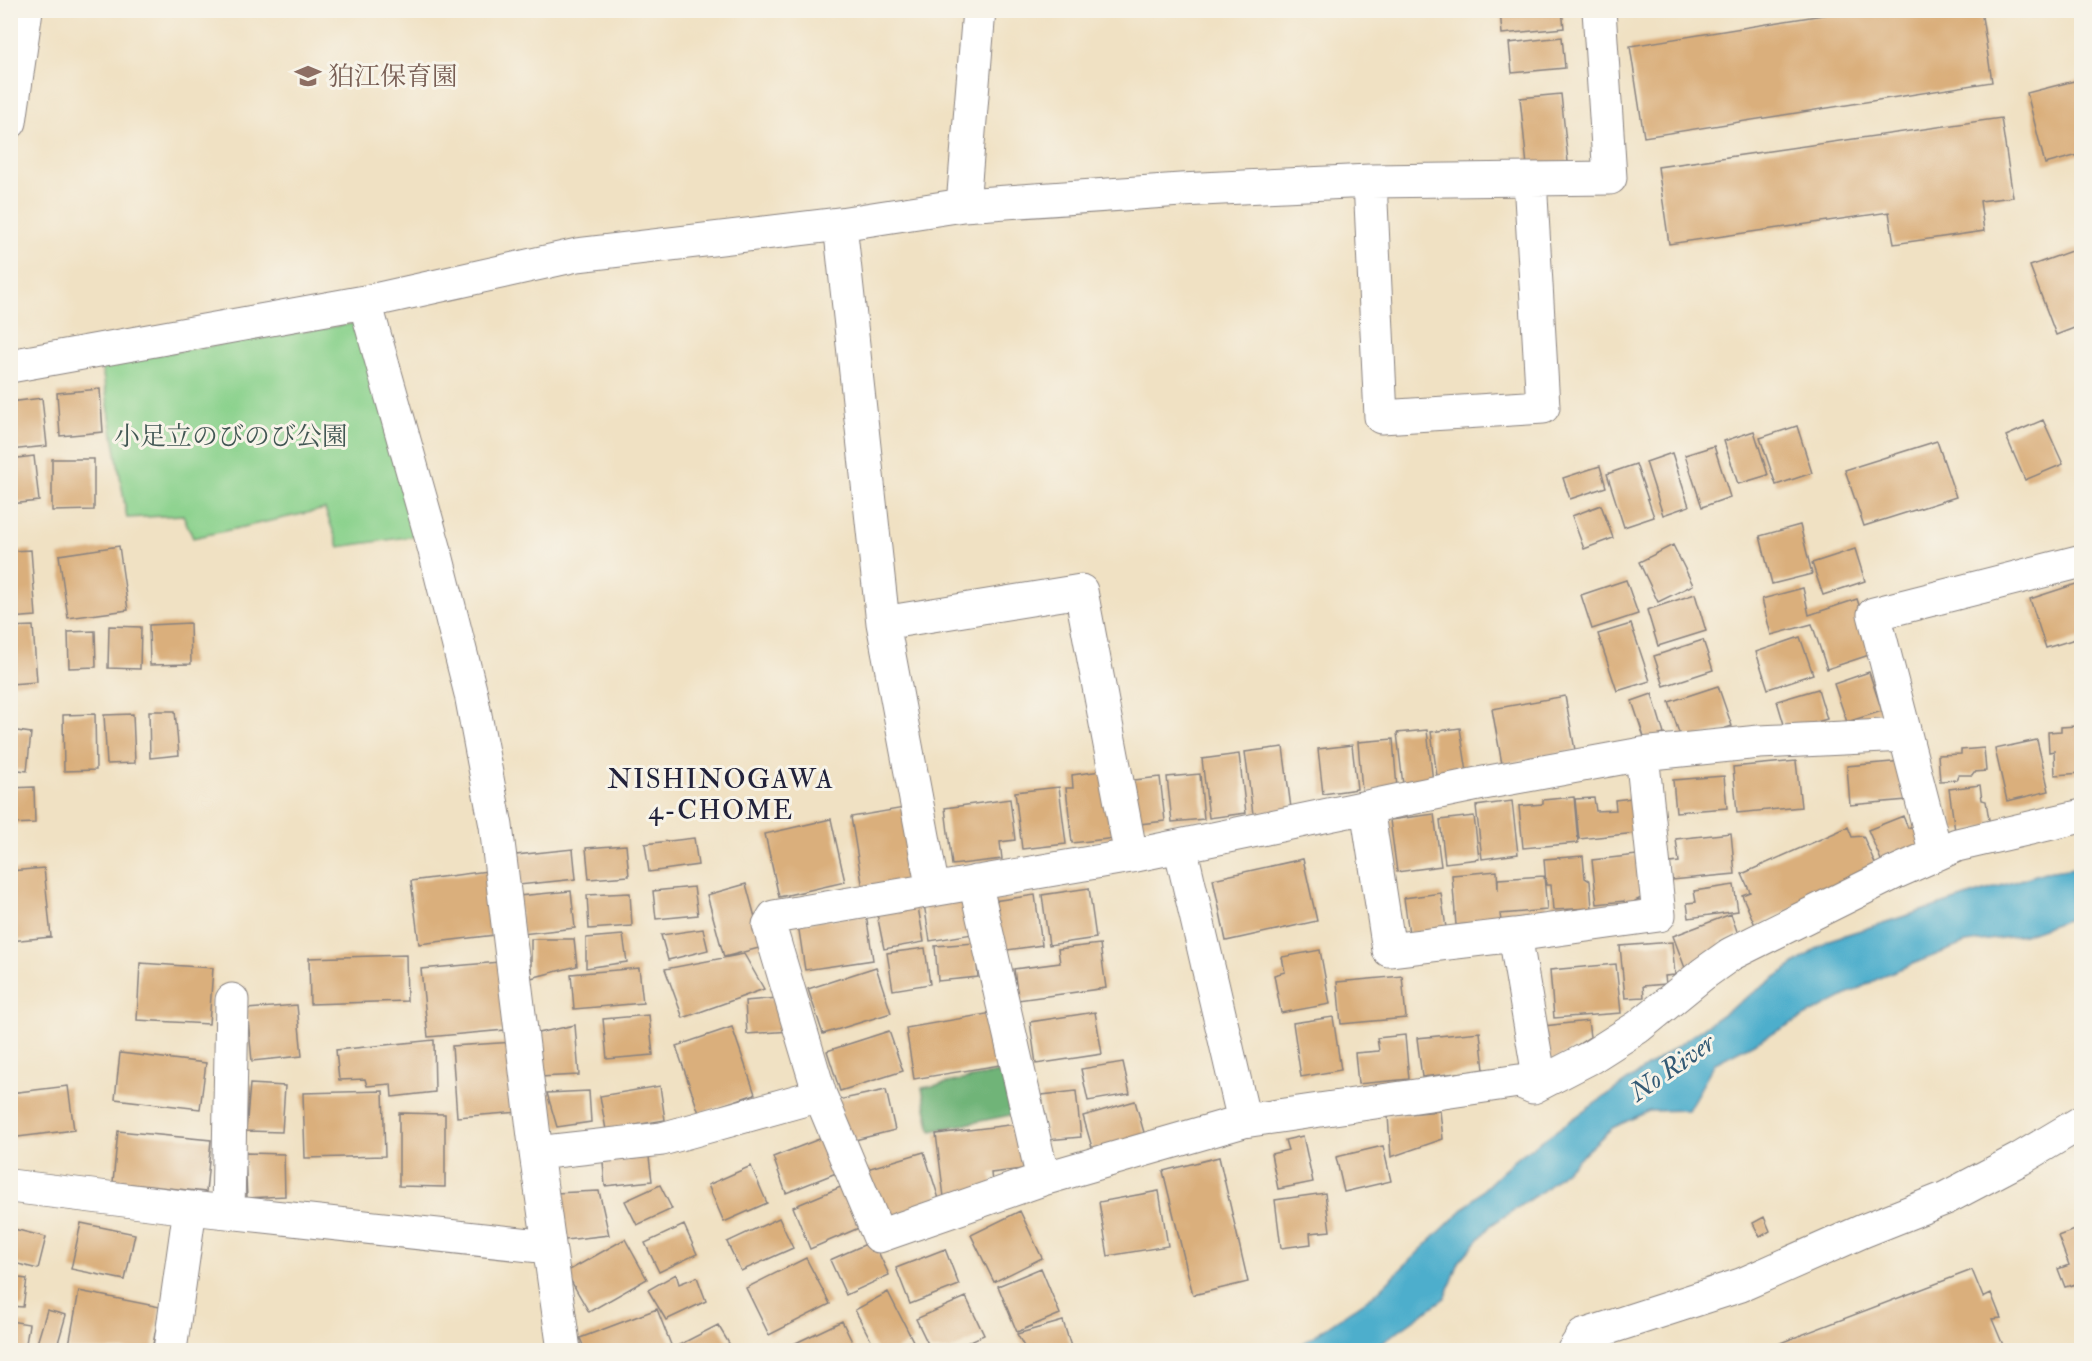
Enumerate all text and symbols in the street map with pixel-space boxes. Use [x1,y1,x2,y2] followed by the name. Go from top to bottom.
[293,61,323,91] school or university icon: 狛江保育園
[328,61,458,93] place label: 狛江保育園
[114,421,348,453] park label: 小足立のびのび公園
[608,763,834,827] district label: NISHINOGAWA 4-CHOME
[1622,1025,1723,1110] water label: No River

